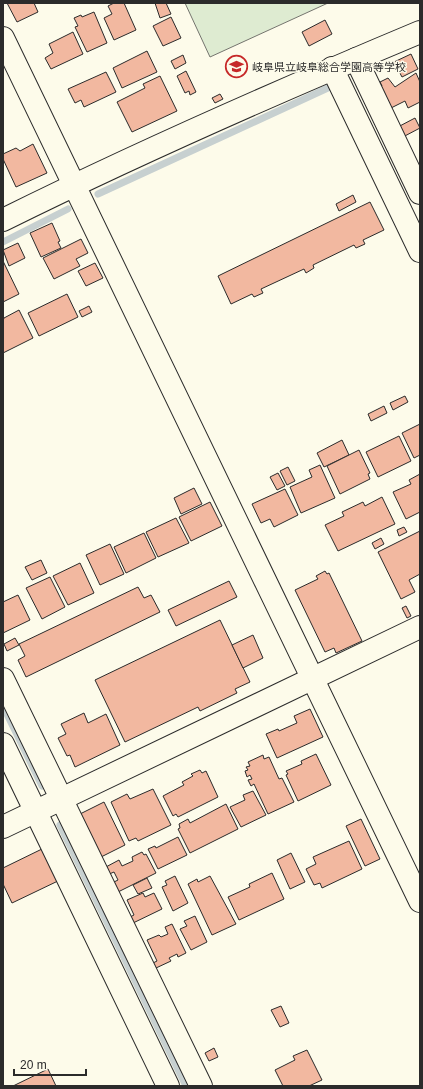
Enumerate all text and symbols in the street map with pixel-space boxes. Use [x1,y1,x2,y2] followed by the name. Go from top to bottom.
[223,54,249,80] school or university icon: 岐阜県立岐阜総合学園高等学校
[252,61,406,73] place label: 岐阜県立岐阜総合学園高等学校
[14,1051,86,1077] scale bar
[20,1058,47,1072] text: 20 m

